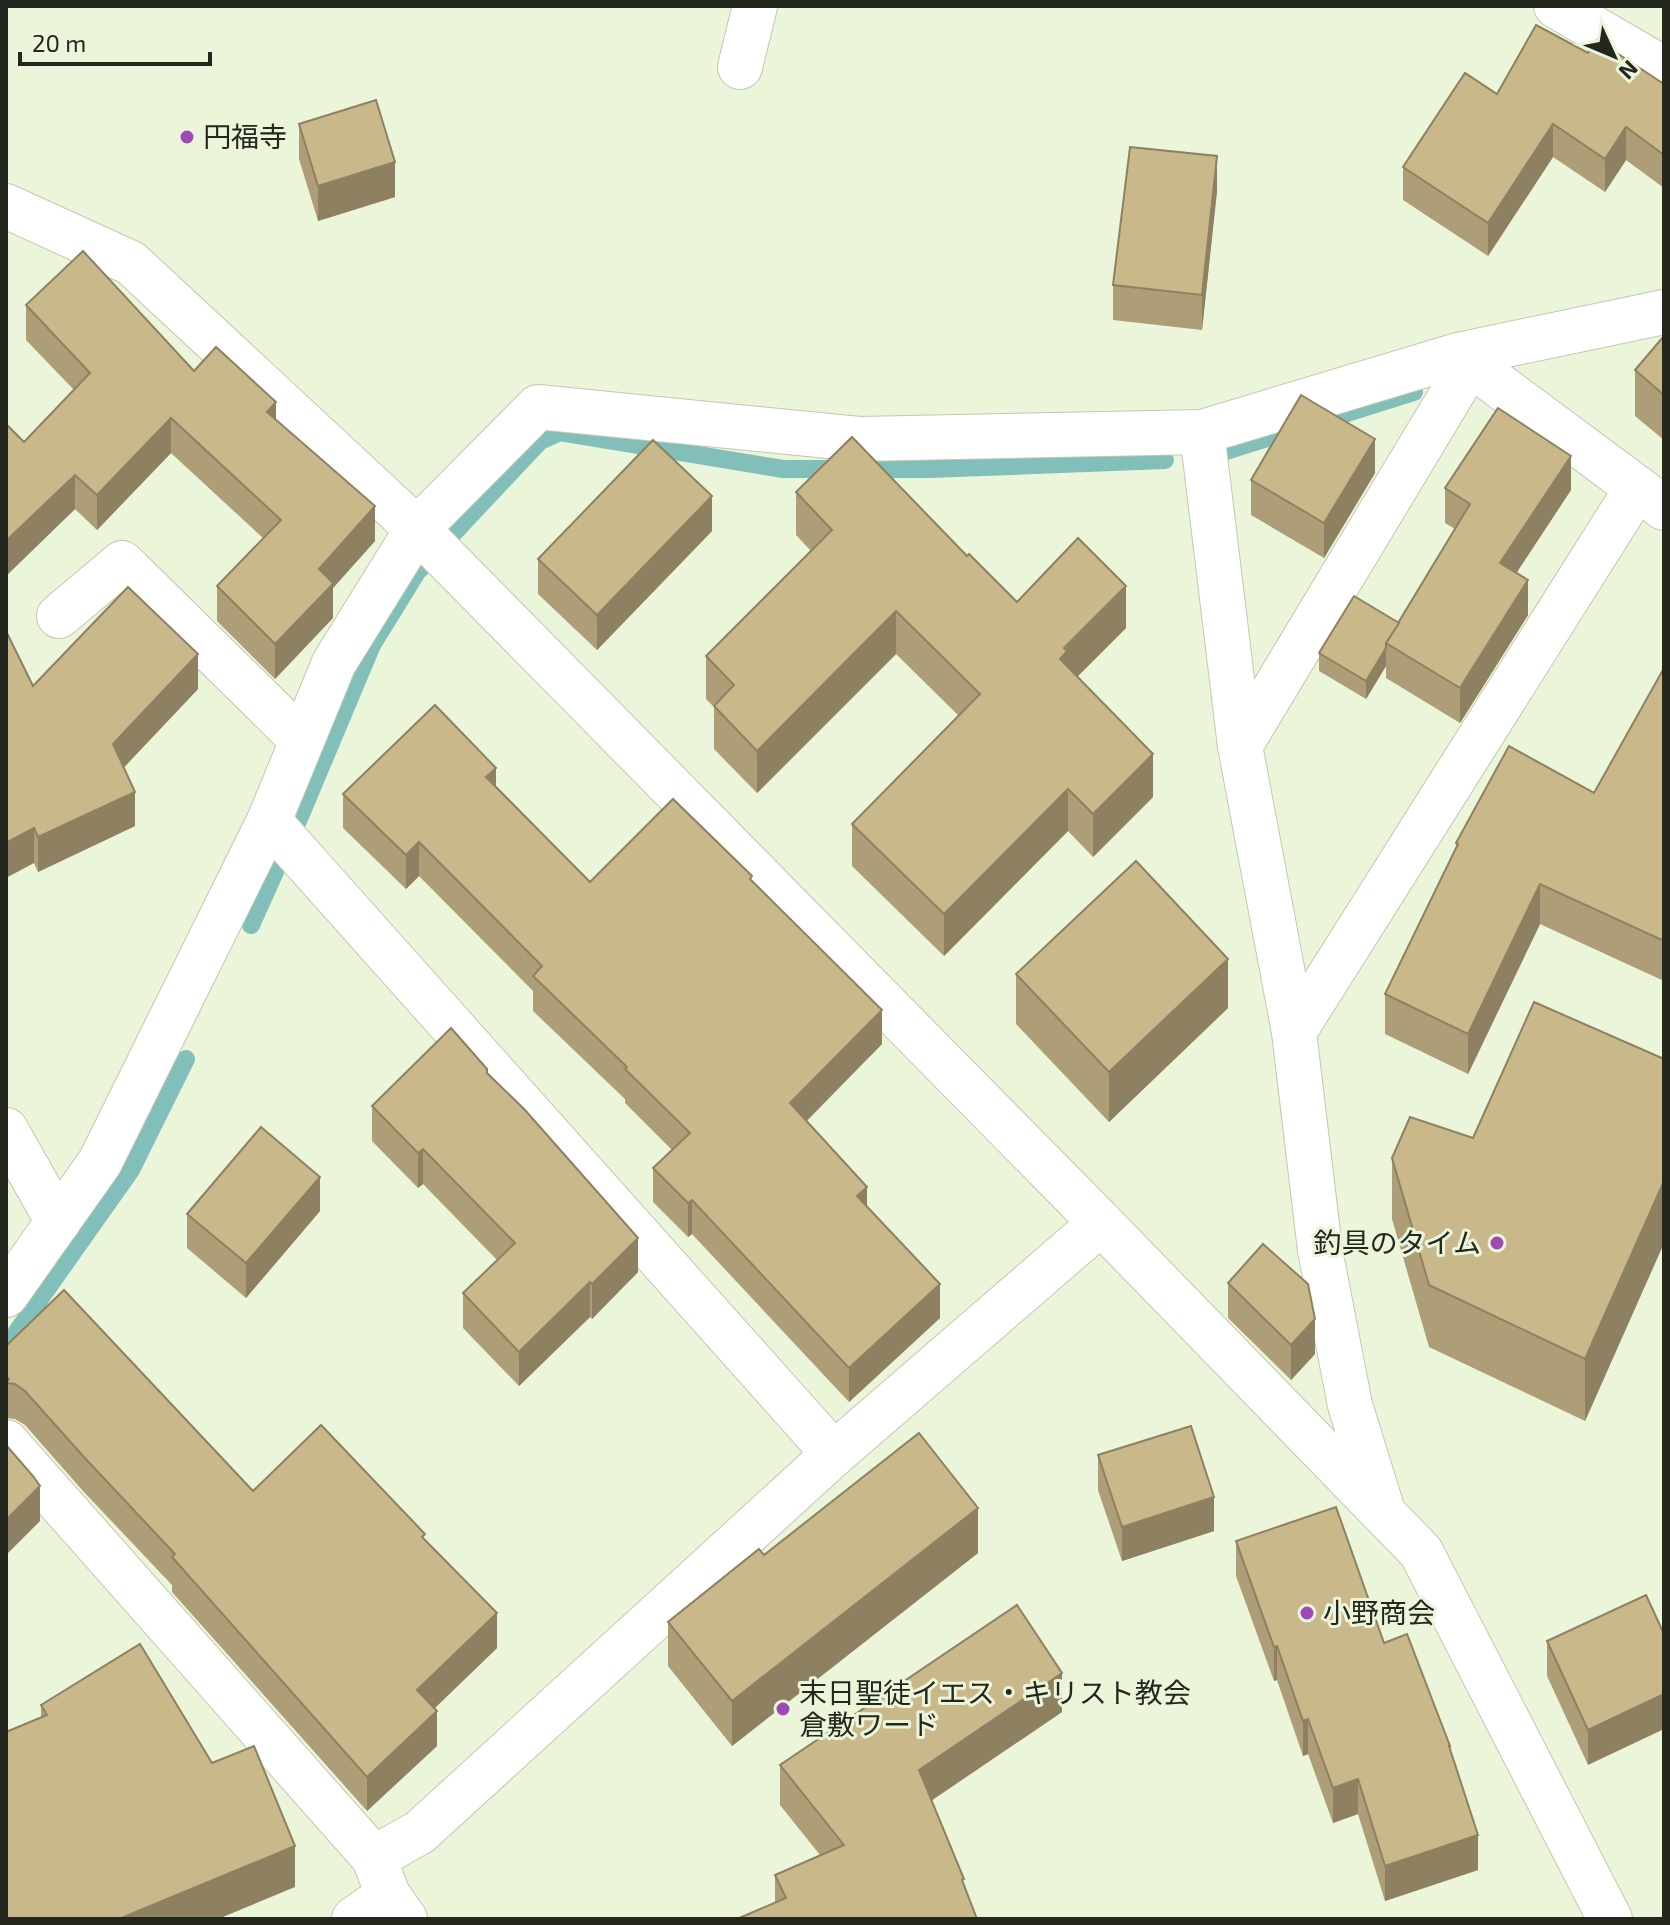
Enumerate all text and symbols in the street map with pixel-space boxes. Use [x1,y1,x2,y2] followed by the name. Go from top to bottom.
[20,16,210,66] scale bar
[1574,16,1654,96] north arrow
[32,28,86,57] text: 20 m
[1614,56,1644,85] text: N
[203,119,287,153] place label: 円福寺
[178,128,196,146] marker: 円福寺
[1314,1225,1481,1259] place label: 釣具のタイム
[1488,1234,1506,1252] marker: 釣具のタイム
[1323,1595,1435,1629] place label: 小野商会
[1298,1604,1316,1622] marker: 小野商会
[799,1675,1191,1741] place label: 末日聖徒イエス・キリスト教会 倉敷ワード
[774,1700,792,1718] marker: 末日聖徒イエス・キリスト教会 倉敷ワード

